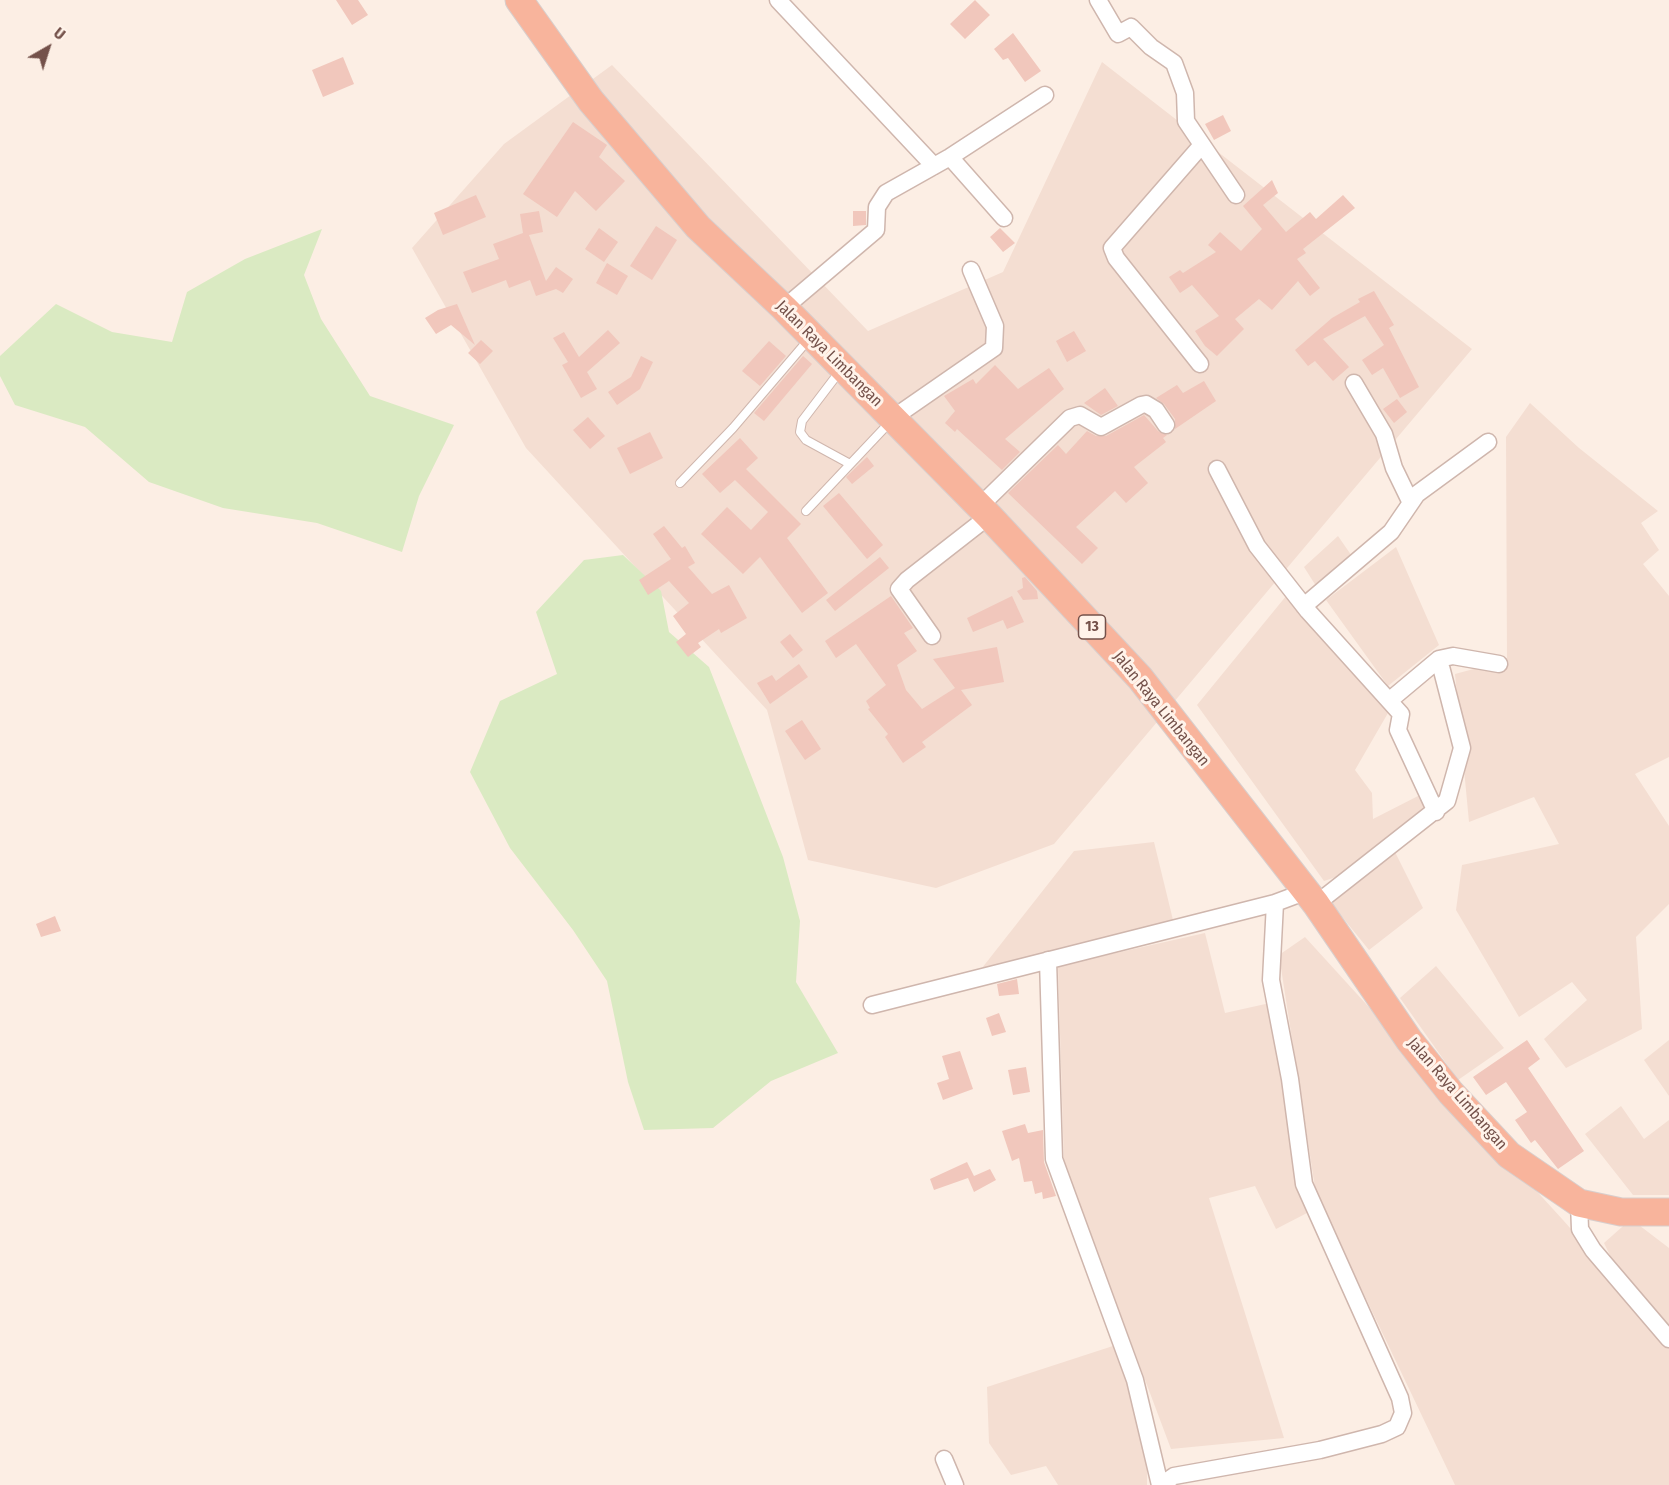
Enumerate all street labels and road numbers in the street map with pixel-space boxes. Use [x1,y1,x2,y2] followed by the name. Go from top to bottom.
[772,297,886,411] street label: Jalan Raya Limbangan
[1078,615,1106,639] road number: 13
[1109,648,1213,770] street label: Jalan Raya Limbangan
[1403,1034,1511,1154] street label: Jalan Raya Limbangan

